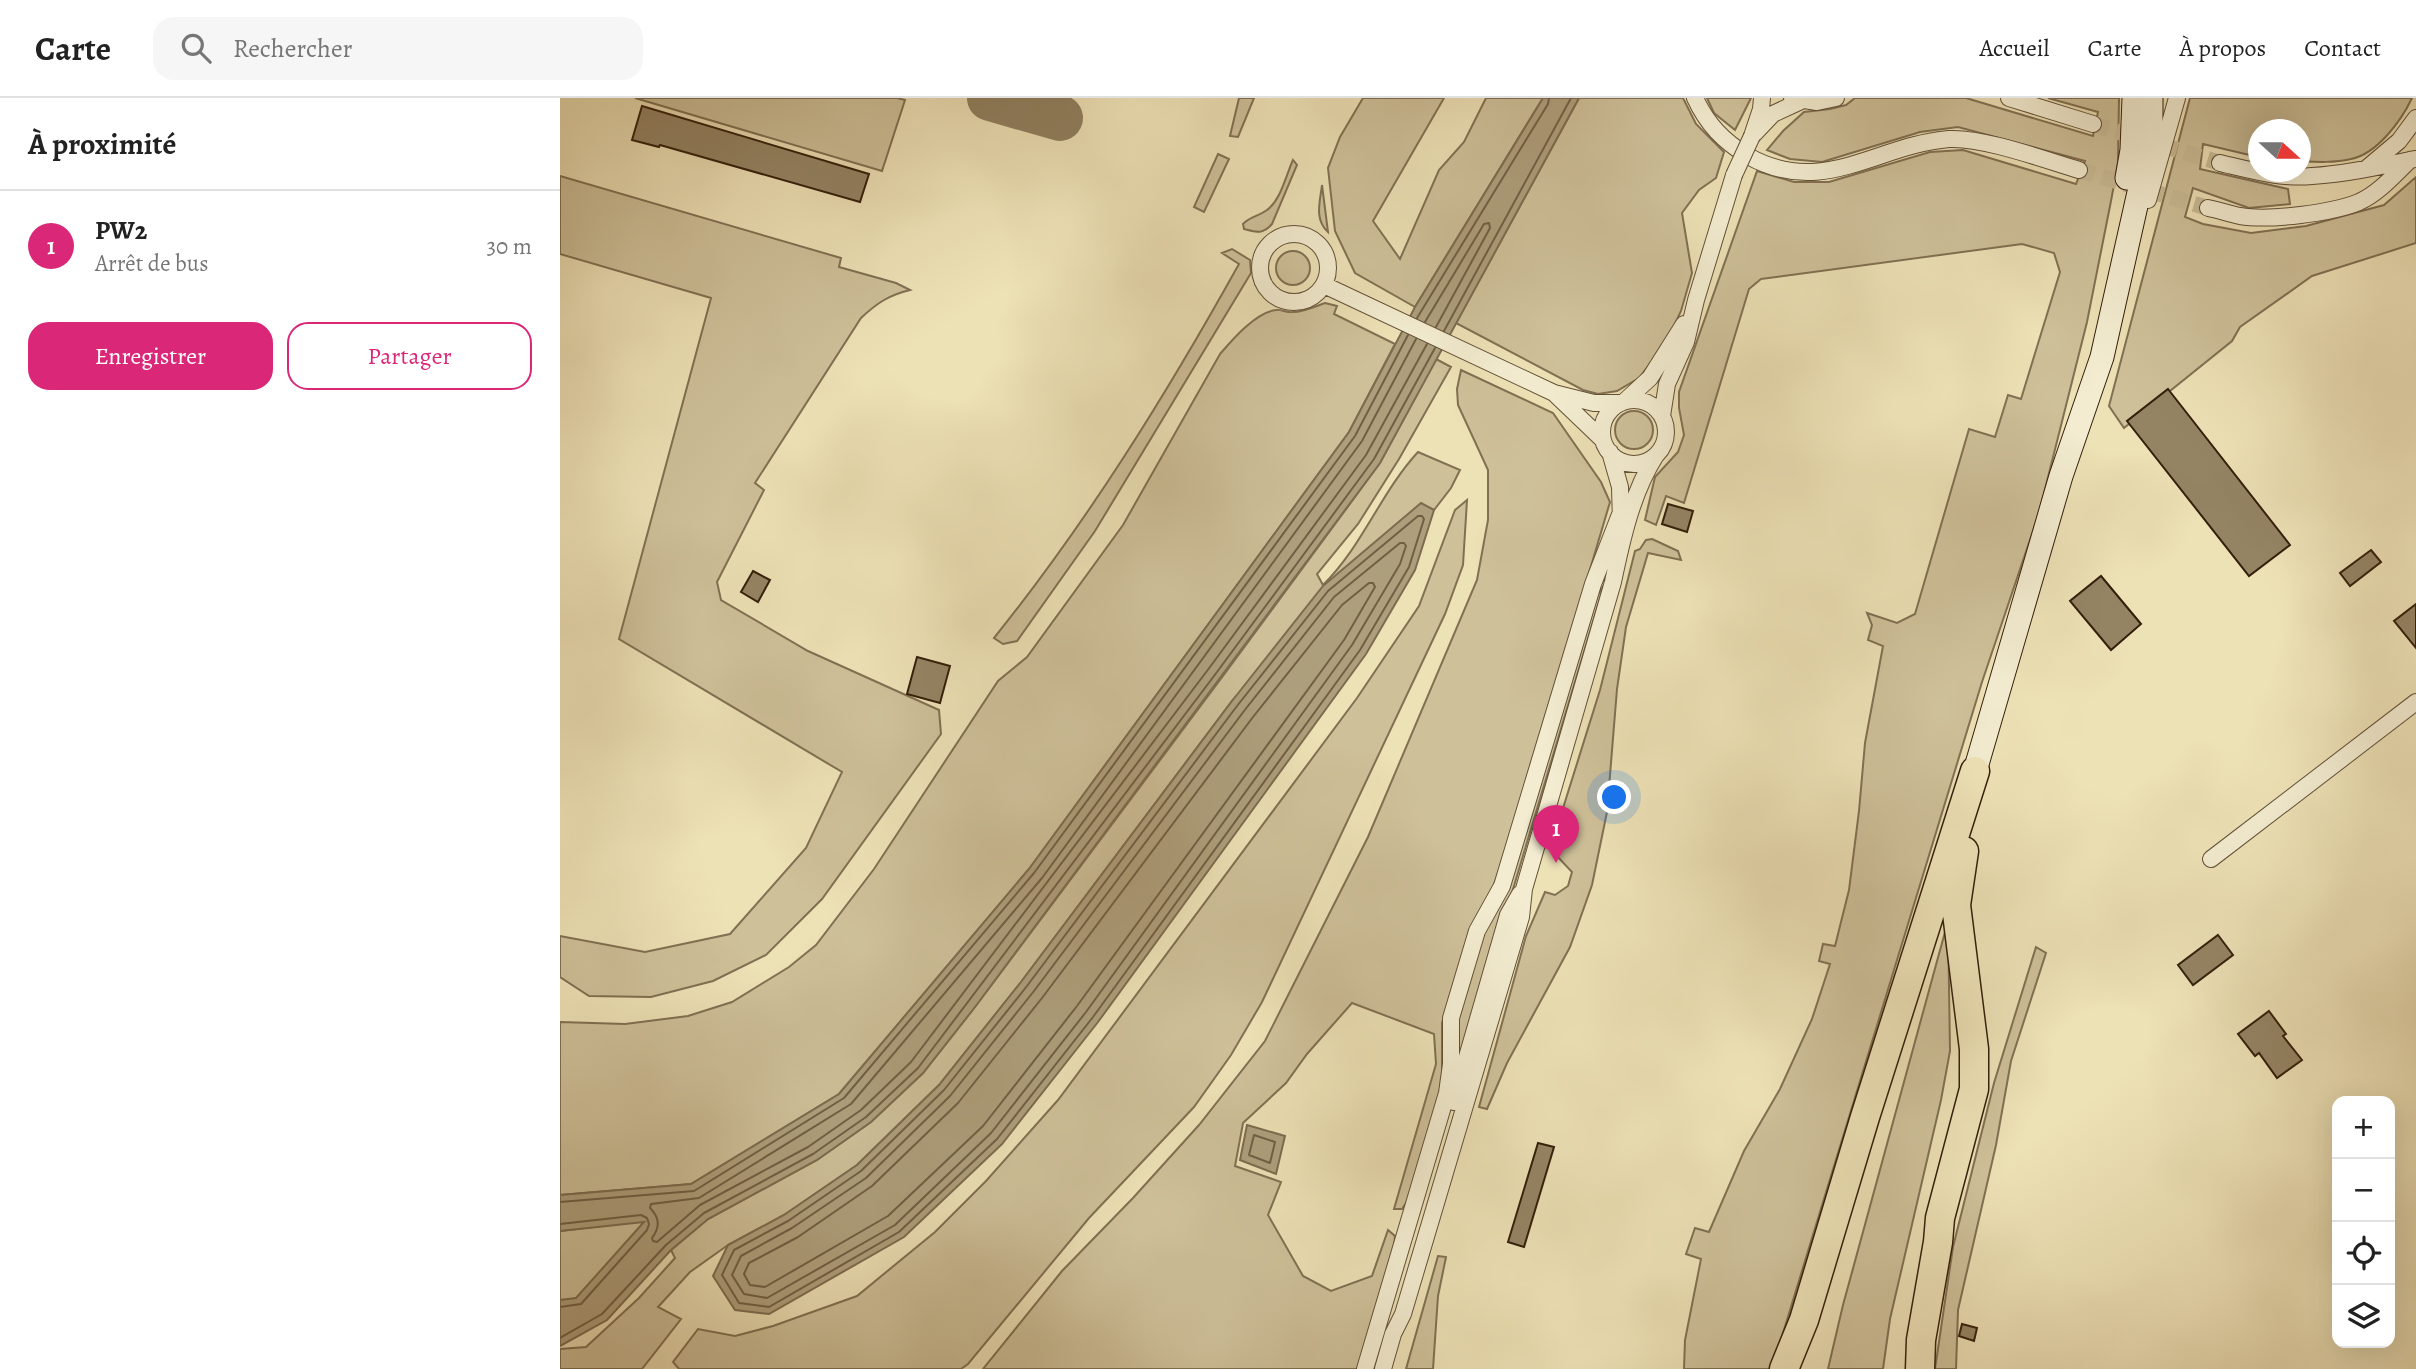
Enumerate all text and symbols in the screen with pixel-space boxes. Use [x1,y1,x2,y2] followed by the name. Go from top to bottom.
[153,17,643,80] search box
[35,26,111,71] text: Carte
[177,29,215,67] icon: search
[233,31,353,66] text: Rechercher
[1979,32,2049,64] text: Accueil
[2087,32,2142,64] text: Carte
[2180,32,2266,64] text: À propos
[2304,32,2381,64] text: Contact
[2248,119,2311,182] north arrow
[28,124,176,164] text: À proximité
[95,213,147,248] text: PW2
[47,231,55,262] text: 1
[486,231,532,262] text: 30 m
[95,248,208,279] text: Arrêt de bus
[28,322,273,390] button: Enregistrer
[287,322,532,390] button: Partager
[1597,780,1631,814] your location
[1533,805,1579,863] pin: 1
[2332,1096,2395,1348] map controls
[2332,1096,2395,1159] button: +
[2332,1159,2395,1222] button: −
[2332,1222,2395,1285] button: locate
[2332,1285,2395,1348] button: layers

